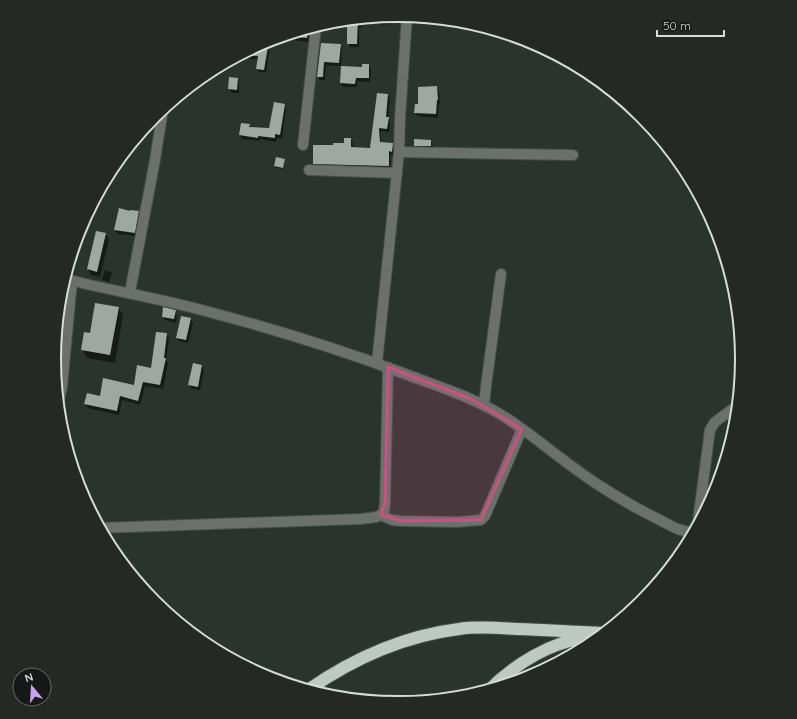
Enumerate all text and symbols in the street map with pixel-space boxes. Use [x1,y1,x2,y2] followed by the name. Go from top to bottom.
[657,12,724,38] scale bar
[663,18,691,33] text: 50 m
[12,667,52,707] north arrow
[23,670,35,685] text: N

